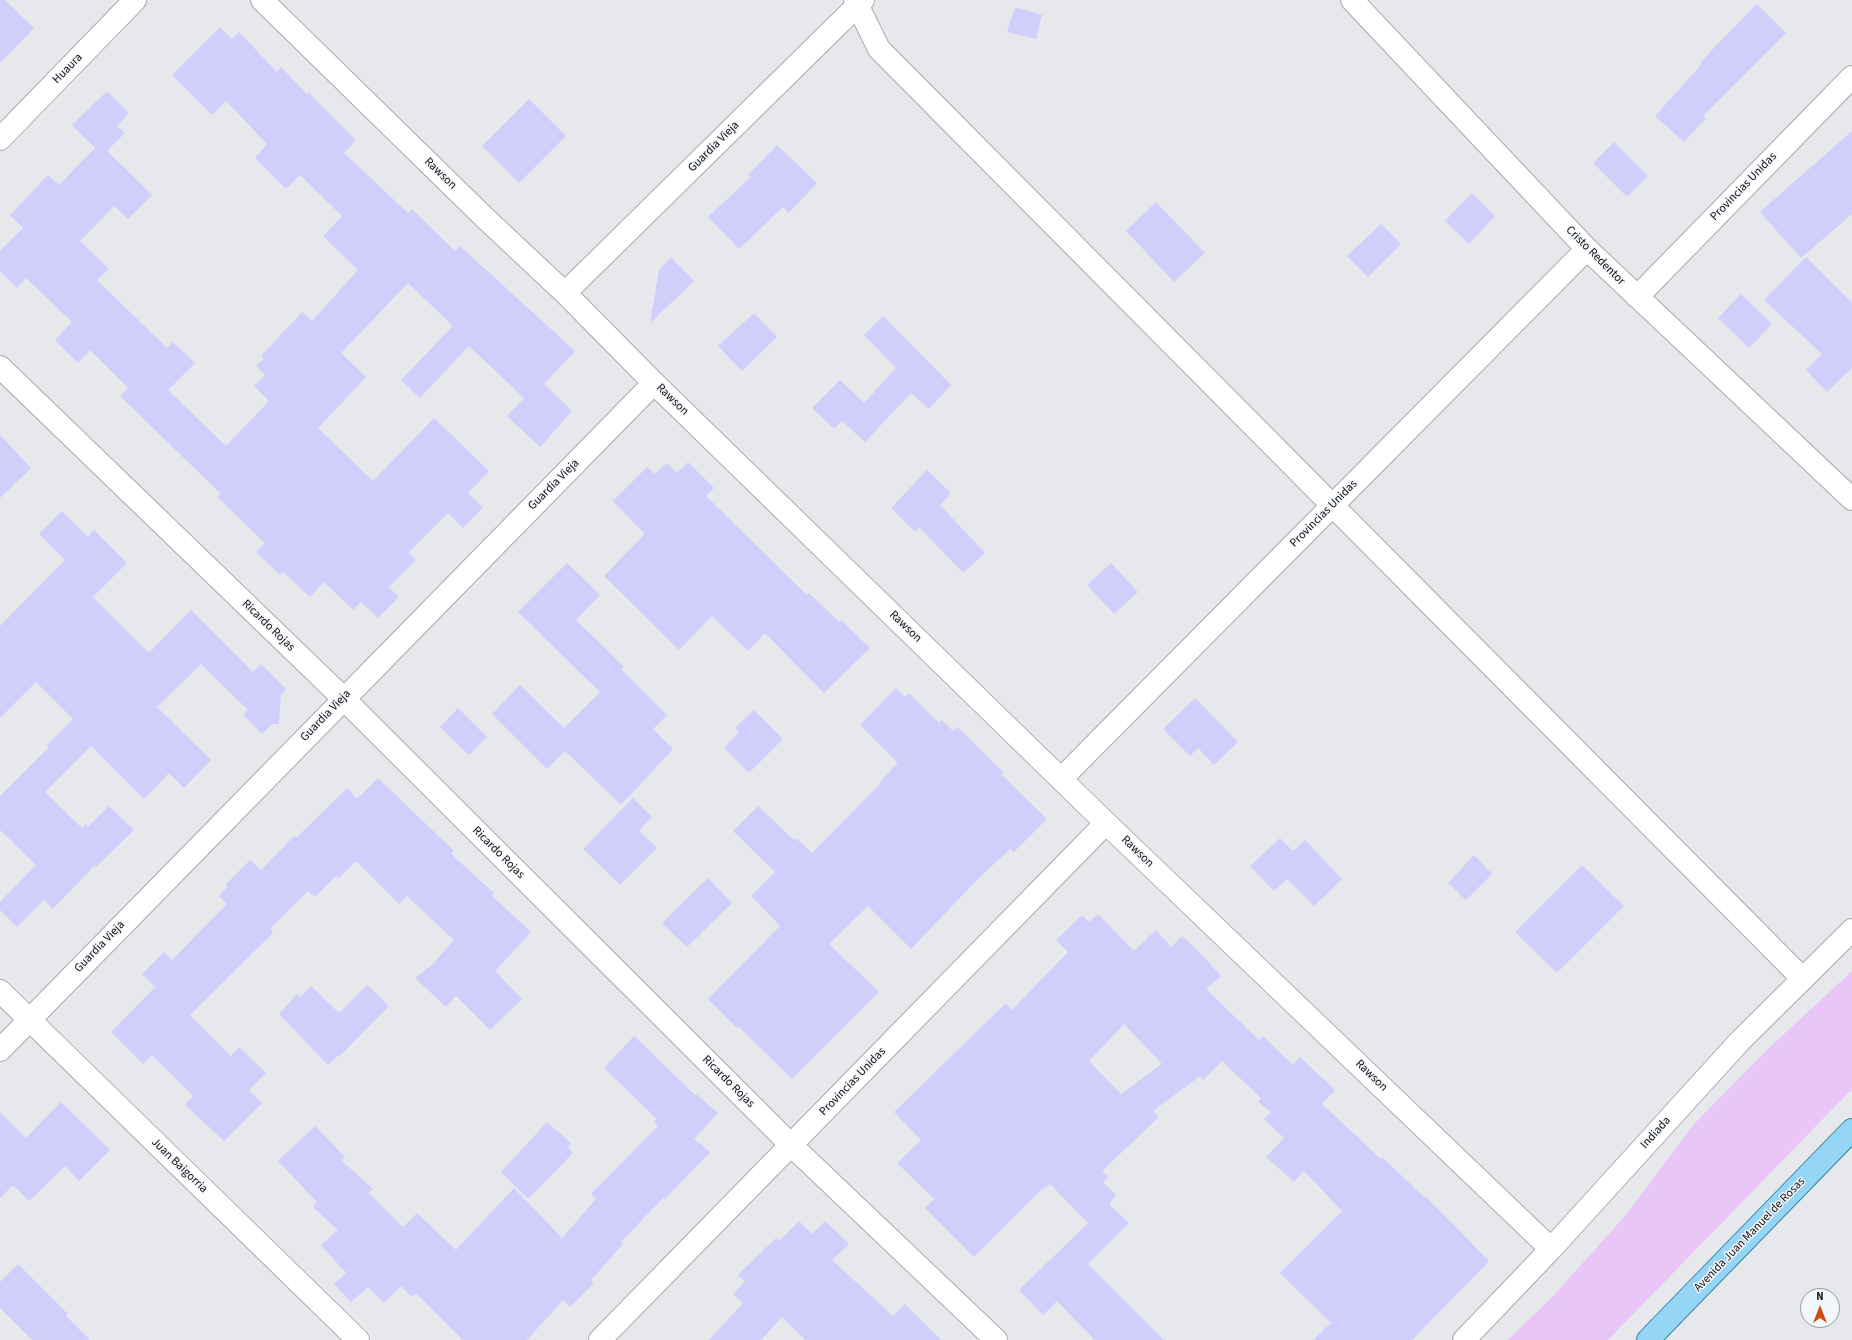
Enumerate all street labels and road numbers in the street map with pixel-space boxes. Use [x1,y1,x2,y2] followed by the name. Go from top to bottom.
[50,51,86,87] street label: Huaura
[686,119,742,175] street label: Guardia Vieja
[1708,150,1780,224] street label: Provincias Unidas
[421,155,459,193] street label: Rawson
[1562,223,1628,289] street label: Cristo Redentor
[653,381,691,419] street label: Rawson
[526,457,582,513] street label: Guardia Vieja
[1287,477,1361,551] street label: Provincias Unidas
[239,597,297,655] street label: Ricardo Rojas
[886,608,924,646] street label: Rawson
[298,687,354,745] street label: Guardia Vieja
[469,824,527,882] street label: Ricardo Rojas
[1118,833,1156,871] street label: Rawson
[72,918,128,976] street label: Guardia Vieja
[817,1045,889,1119] street label: Provincias Unidas
[699,1053,757,1111] street label: Ricardo Rojas
[1352,1057,1390,1095] street label: Rawson
[1638,1114,1674,1152] street label: Indiada
[148,1135,210,1197] street label: Juan Baigorria
[1692,1175,1808,1295] street label: Avenida Juan Manuel de Rosas

